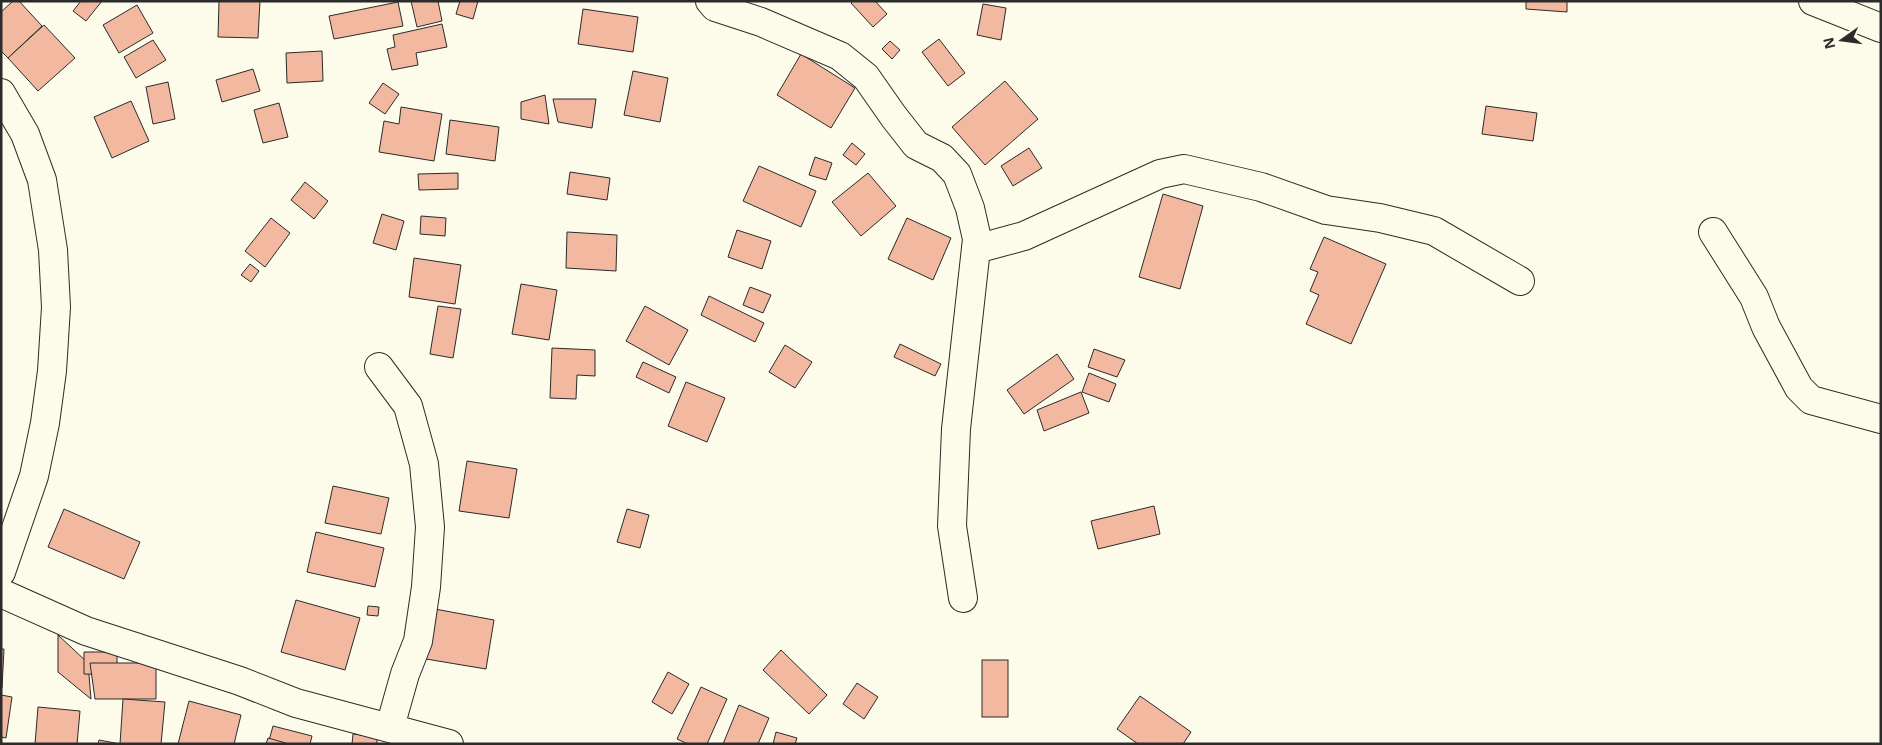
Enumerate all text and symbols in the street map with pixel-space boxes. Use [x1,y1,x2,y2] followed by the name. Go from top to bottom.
[1817,15,1867,65] north arrow
[1818,35,1839,51] text: N

